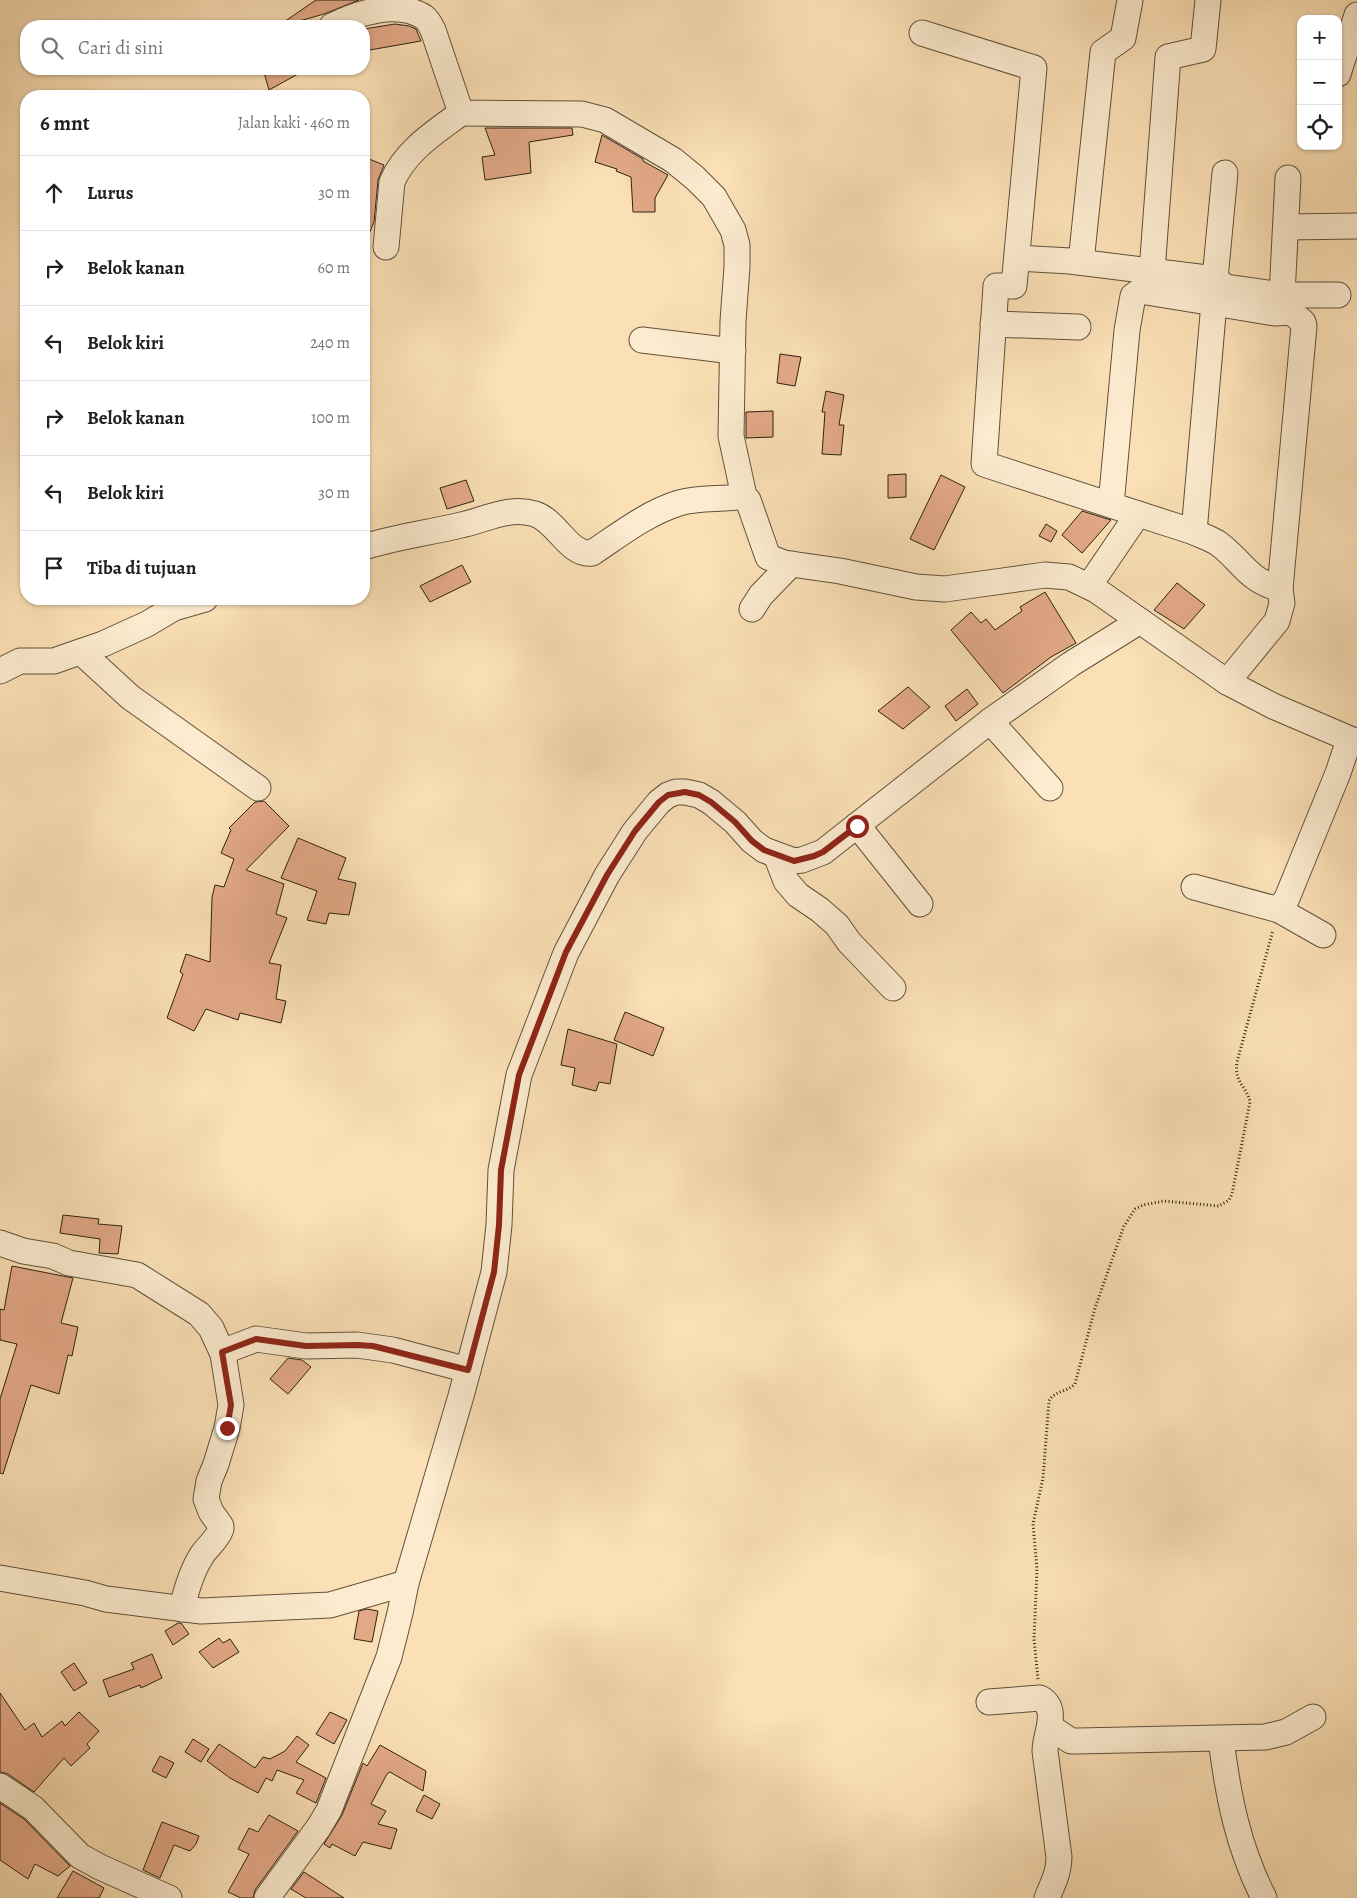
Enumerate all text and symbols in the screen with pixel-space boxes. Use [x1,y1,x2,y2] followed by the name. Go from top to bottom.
[1297,15,1342,150] map controls
[1297,15,1342,60] button: +
[20,20,370,75] search box
[38,34,66,62] icon: search
[78,35,163,61] text: Cari di sini
[1297,60,1342,105] button: −
[1297,105,1342,150] button: locate
[40,109,90,137] text: 6 mnt
[238,112,350,134] text: Jalan kaki · 460 m
[40,179,68,207] icon: ahead
[87,180,133,206] text: Lurus
[318,182,350,204] text: 30 m
[40,254,68,282] icon: right
[87,255,185,281] text: Belok kanan
[318,257,350,279] text: 60 m
[40,329,68,357] icon: left
[87,330,164,356] text: Belok kiri
[310,332,350,354] text: 240 m
[40,404,68,432] icon: right
[87,405,185,431] text: Belok kanan
[311,407,350,429] text: 100 m
[40,479,68,507] icon: left
[87,480,164,506] text: Belok kiri
[318,482,350,504] text: 30 m
[40,554,68,582] icon: arrive
[87,555,196,581] text: Tiba di tujuan
[846,815,869,838] route start
[216,1417,239,1440] route end

